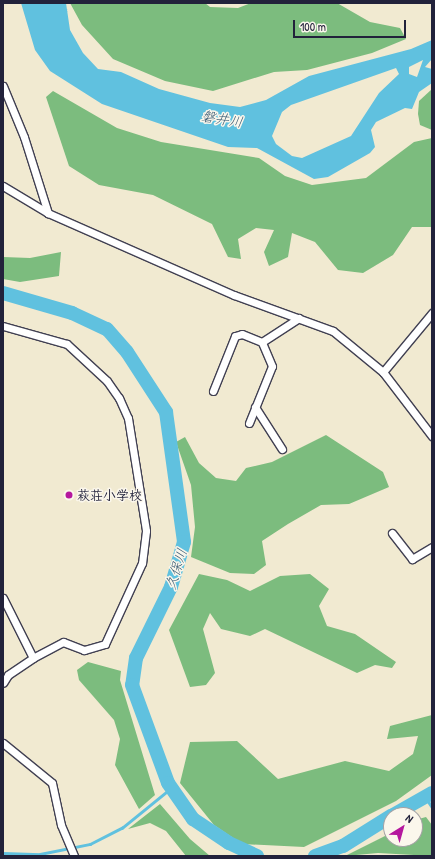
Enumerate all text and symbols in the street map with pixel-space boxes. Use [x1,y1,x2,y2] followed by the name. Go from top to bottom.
[295,12,408,38] scale bar
[300,18,326,35] text: 100 m
[200,107,244,131] water label: 磐井川
[77,487,142,503] place label: 萩荘小学校
[64,490,74,500] marker: 萩荘小学校
[162,546,190,592] water label: 久保川
[383,807,423,847] north arrow
[403,811,416,826] text: N

